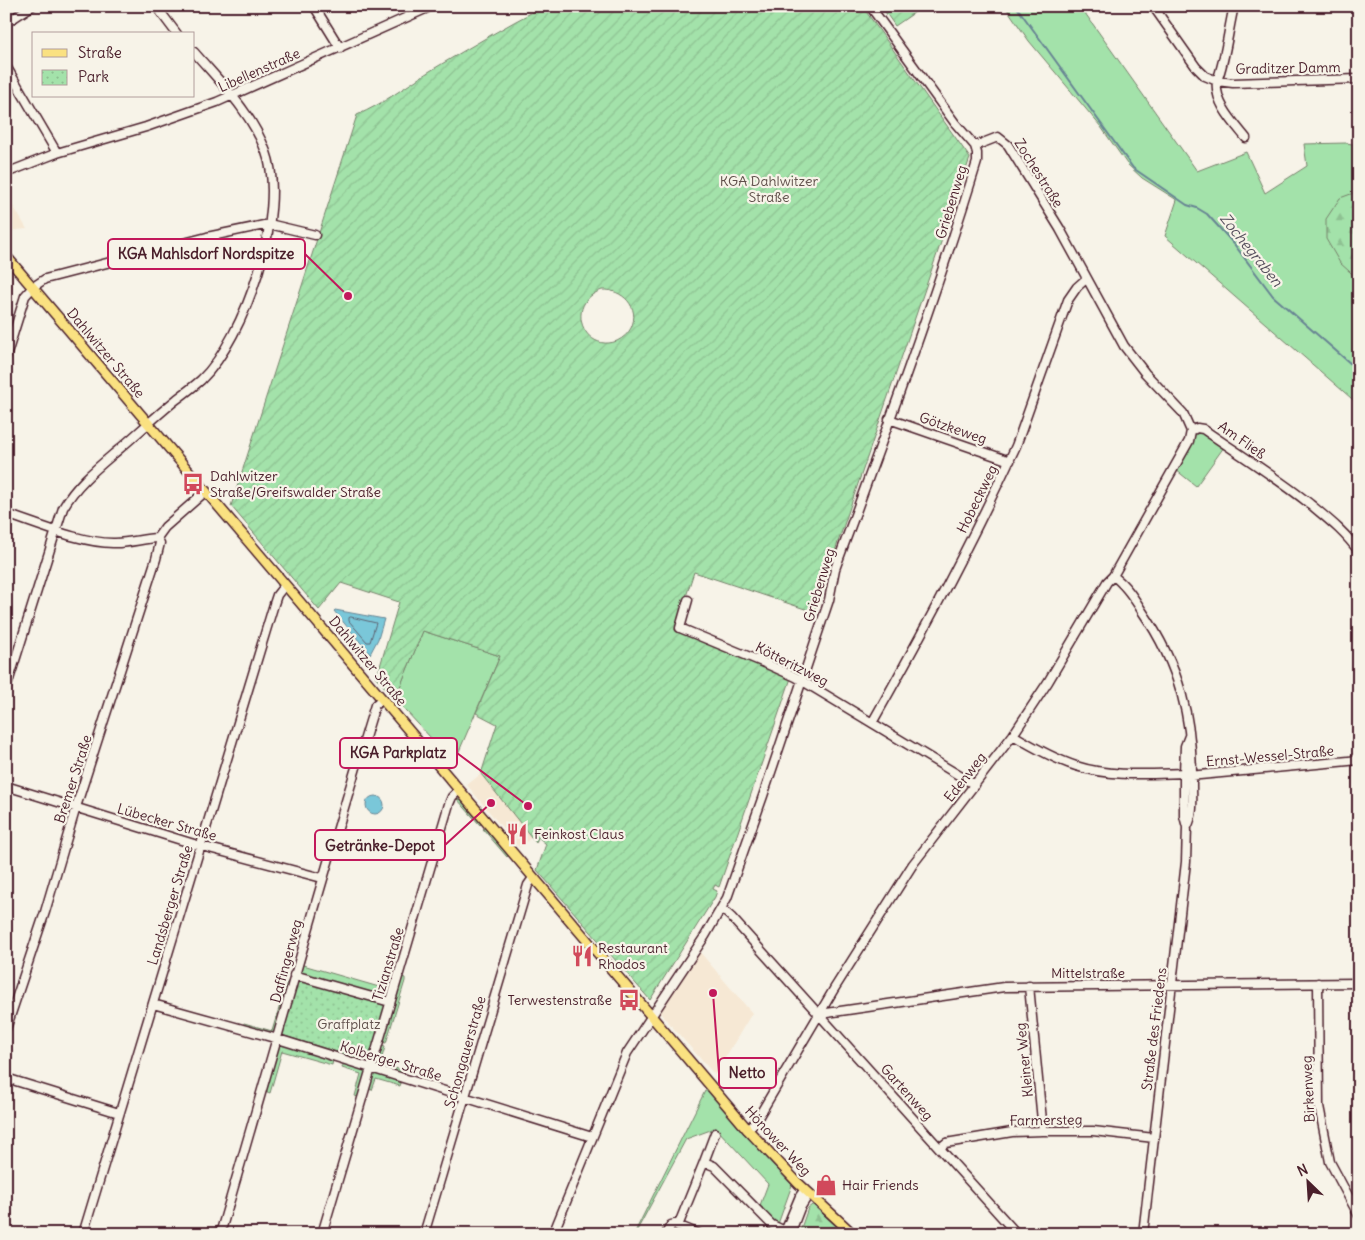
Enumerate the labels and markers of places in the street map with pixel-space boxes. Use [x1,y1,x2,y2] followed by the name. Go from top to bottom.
[108,239,305,269] callout: KGA Mahlsdorf Nordspitze
[210,467,381,501] place label: Dahlwitzer Straße/Greifswalder Straße
[180,471,206,497] bus stop icon: Dahlwitzer Straße/Greifswalder Straße
[340,738,457,768] callout: KGA Parkplatz
[504,821,530,847] restaurant icon: Feinkost Claus
[534,825,624,843] place label: Feinkost Claus
[315,830,445,860] callout: Getränke-Depot
[598,939,668,973] place label: Restaurant Rhodos
[569,943,595,969] restaurant icon: Restaurant Rhodos
[616,987,642,1013] bus stop icon: Terwestenstraße
[507,991,612,1009] place label: Terwestenstraße
[719,1058,776,1088] callout: Netto
[813,1172,839,1198] shop icon: Hair Friends
[842,1176,919,1194] place label: Hair Friends

